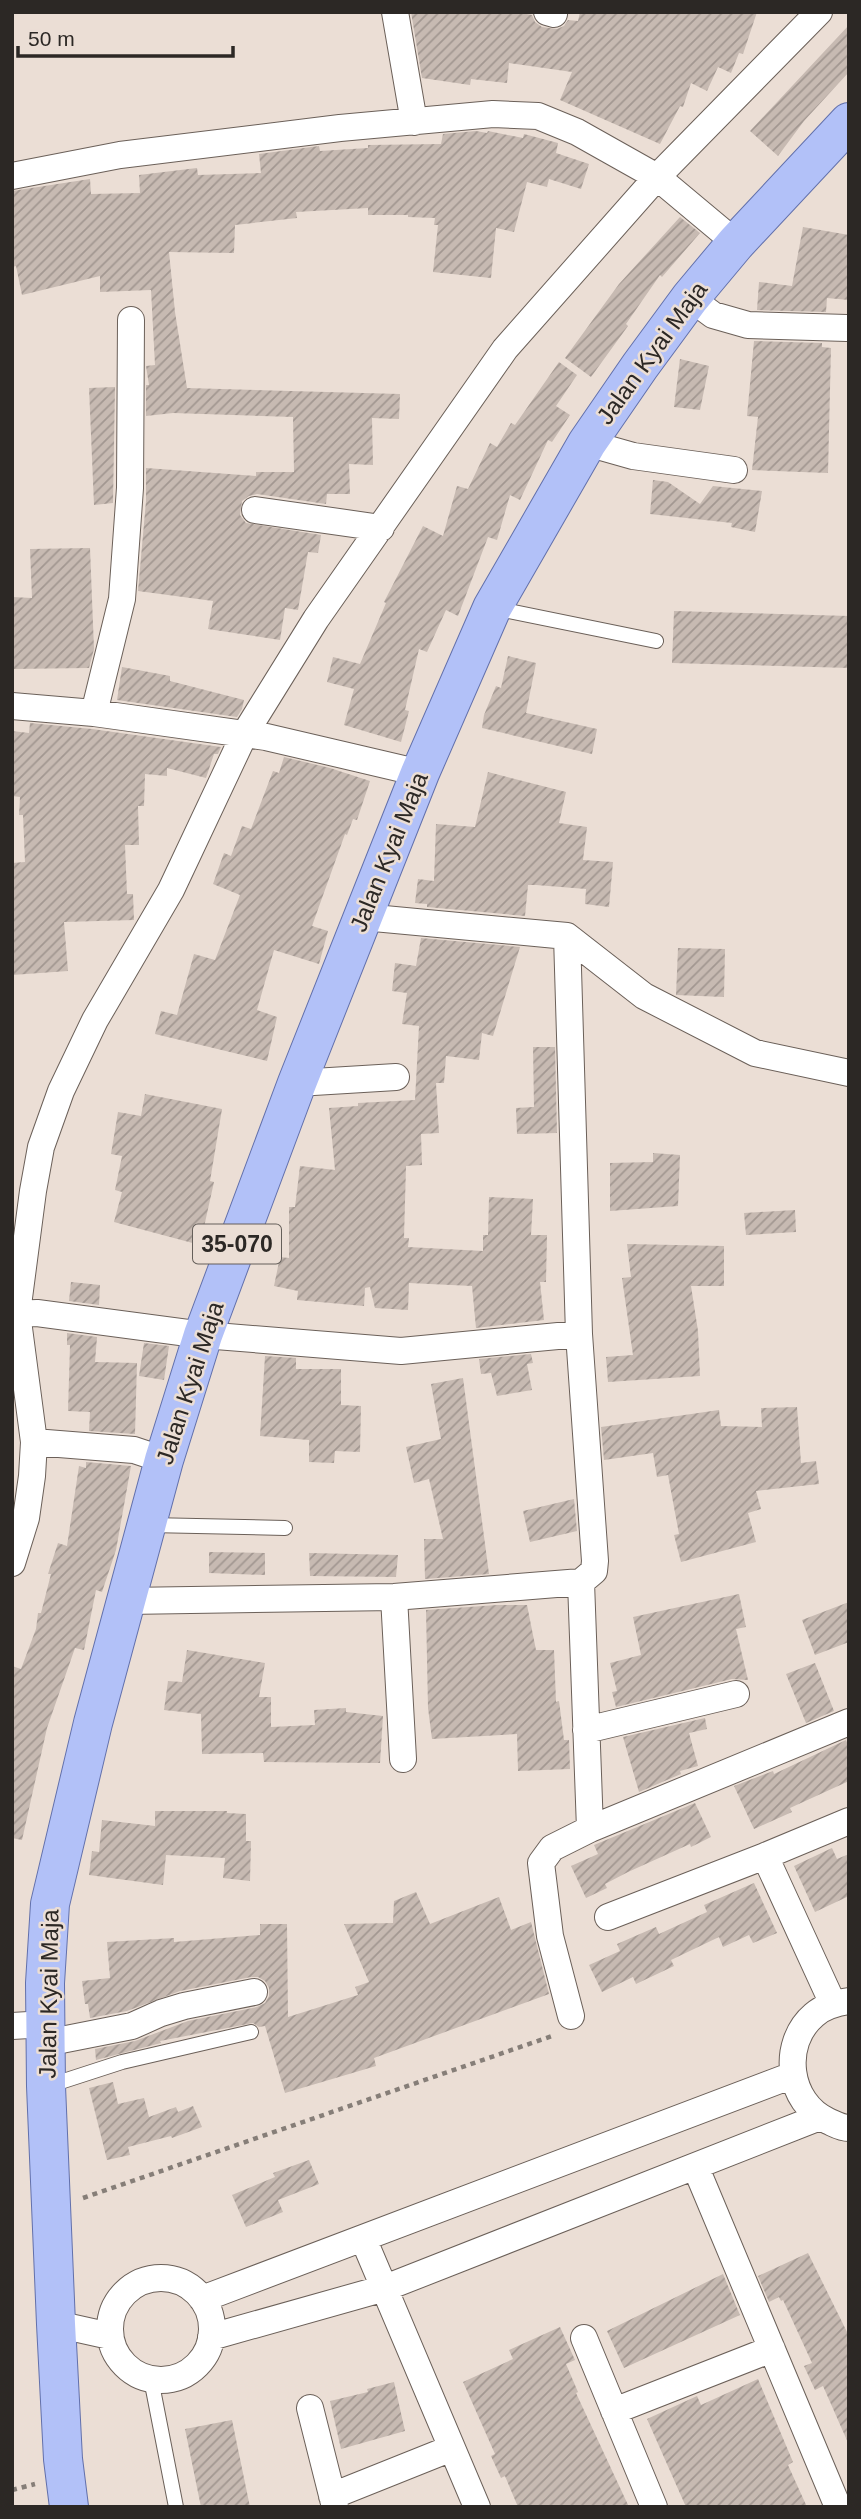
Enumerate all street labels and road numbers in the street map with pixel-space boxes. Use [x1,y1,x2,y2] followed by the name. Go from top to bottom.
[591,276,713,429] street label: Jalan Kyai Maja
[344,768,433,935] street label: Jalan Kyai Maja
[193,1224,281,1264] road number: 35-070
[151,1297,229,1468] street label: Jalan Kyai Maja
[34,1908,63,2079] street label: Jalan Kyai Maja

